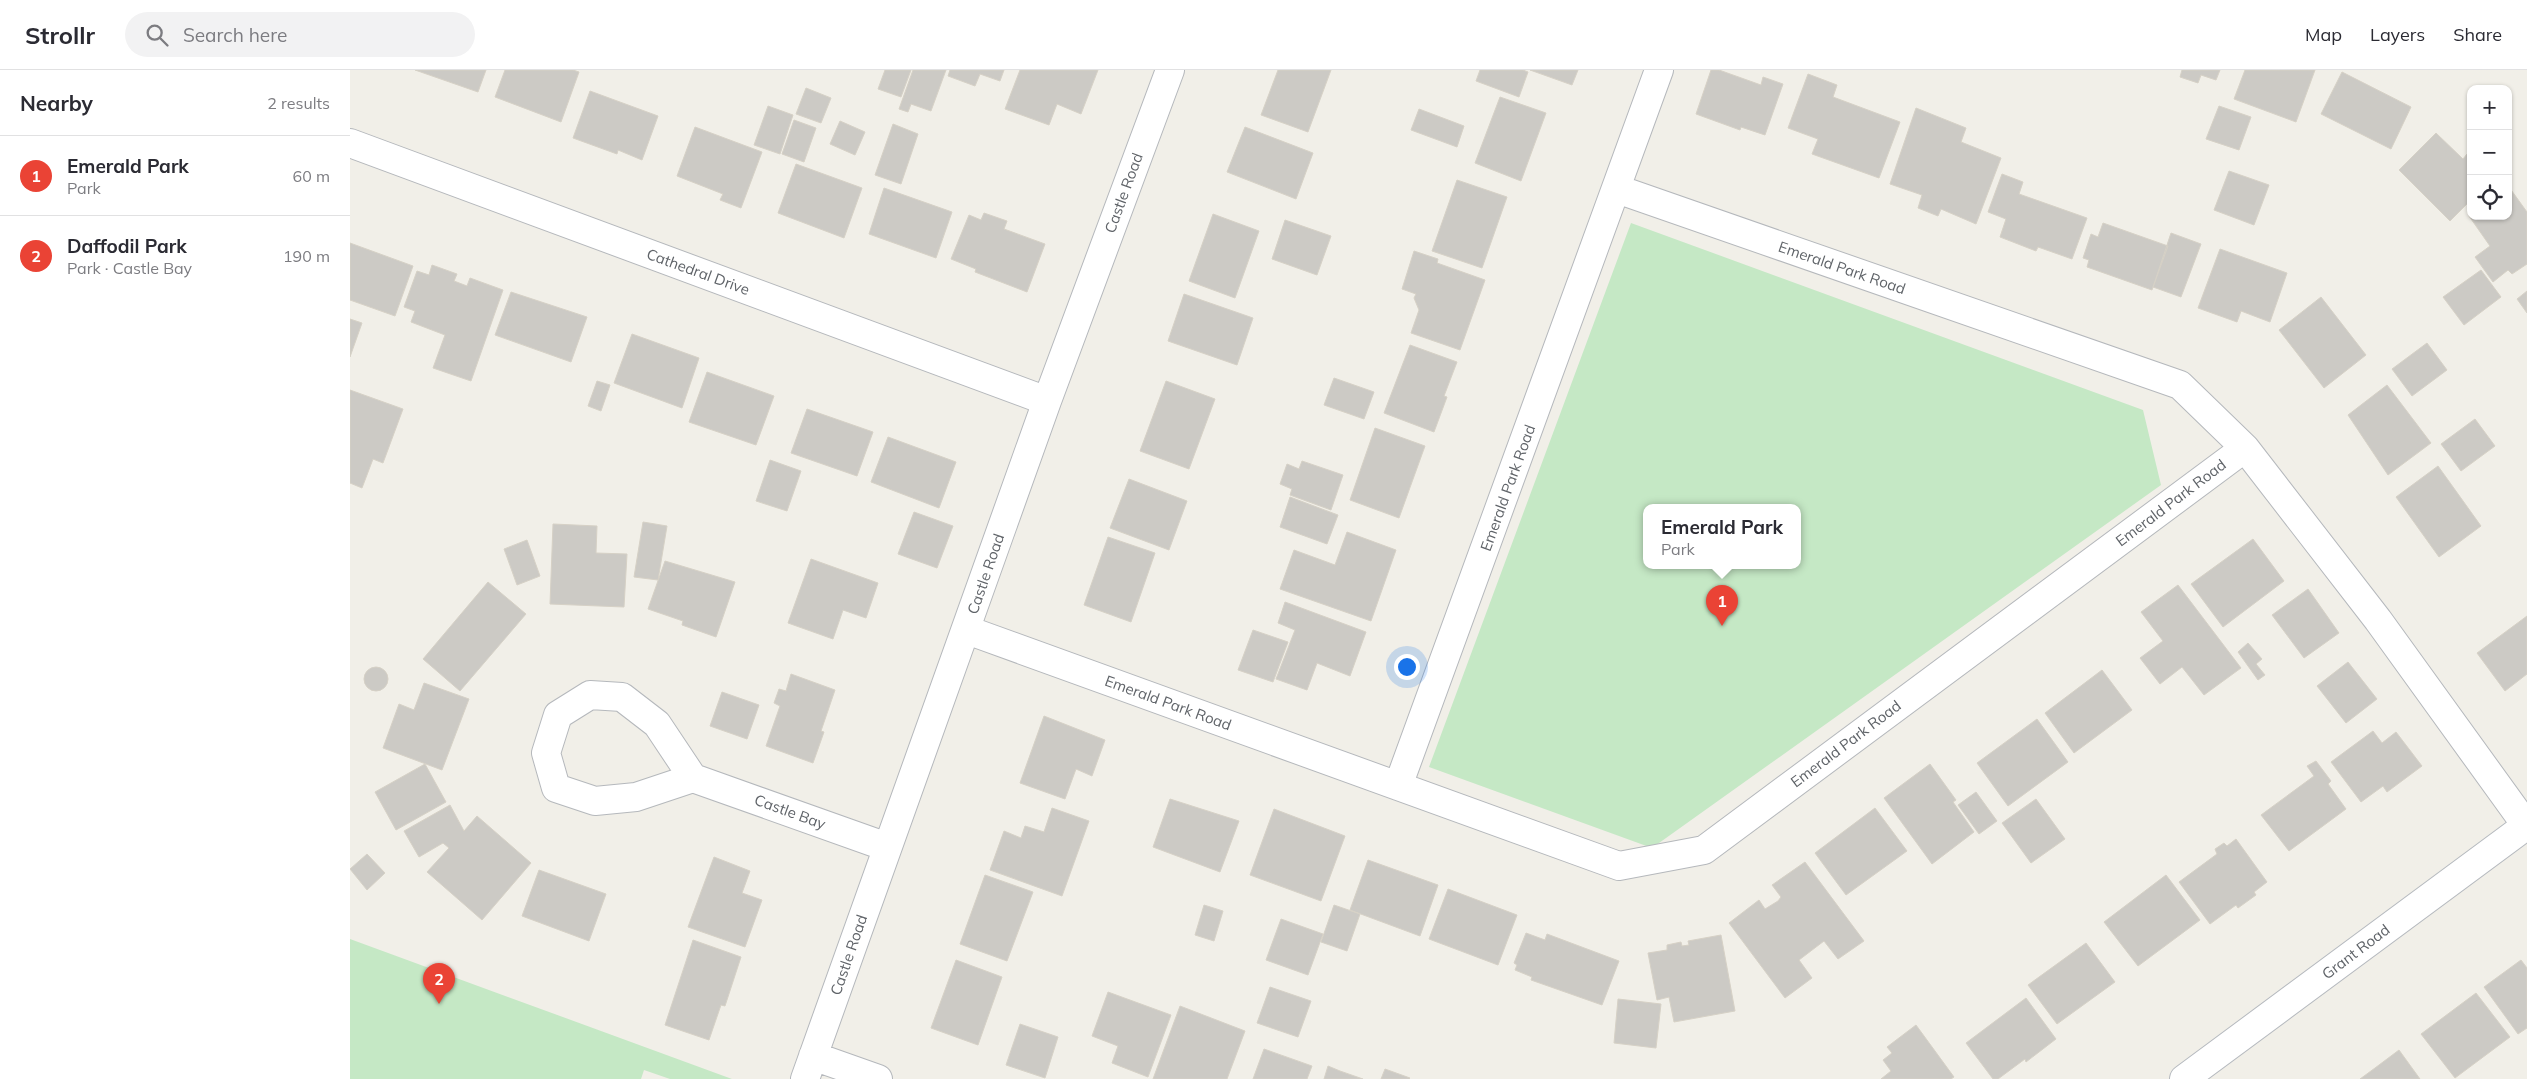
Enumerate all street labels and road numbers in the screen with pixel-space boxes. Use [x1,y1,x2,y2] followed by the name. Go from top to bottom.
[1100,150,1147,236] street label: Castle Road
[1776,237,1908,298] street label: Emerald Park Road
[644,244,752,299] street label: Cathedral Drive
[1476,422,1539,554] street label: Emerald Park Road
[2112,455,2230,550] street label: Emerald Park Road
[963,531,1008,617] street label: Castle Road
[1102,671,1234,734] street label: Emerald Park Road
[1787,696,1905,791] street label: Emerald Park Road
[752,790,828,833] street label: Castle Bay
[826,912,871,998] street label: Castle Road
[2318,920,2393,983] street label: Grant Road

